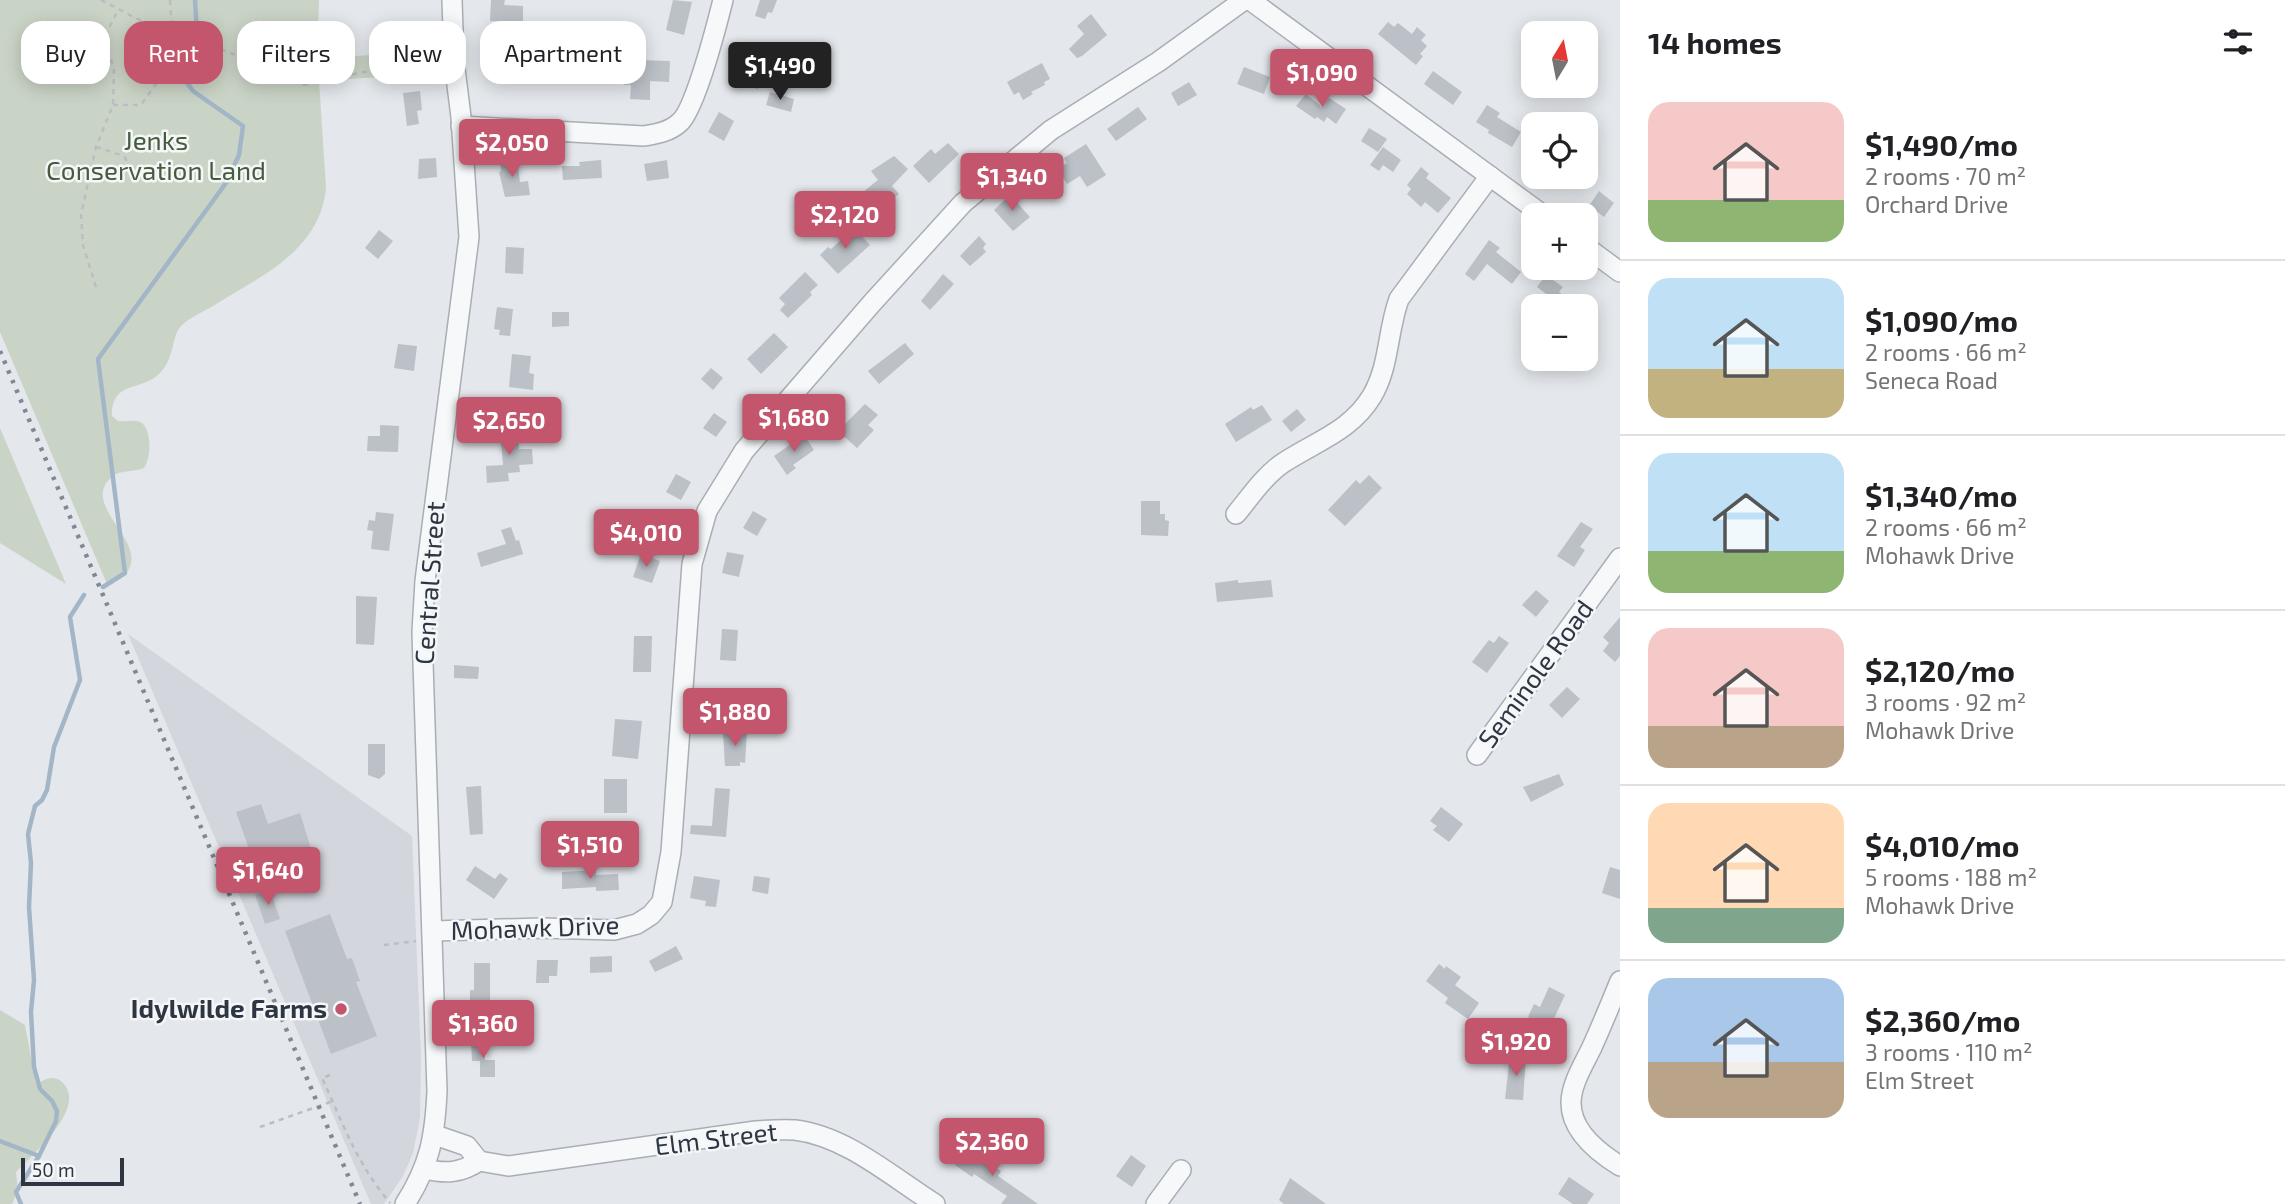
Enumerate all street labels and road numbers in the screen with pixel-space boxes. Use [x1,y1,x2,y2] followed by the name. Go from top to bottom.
[407,500,450,666] street label: Central Street
[1471,593,1599,753] street label: Seminole Road
[450,908,620,945] street label: Mohawk Drive
[653,1115,779,1160] street label: Elm Street

